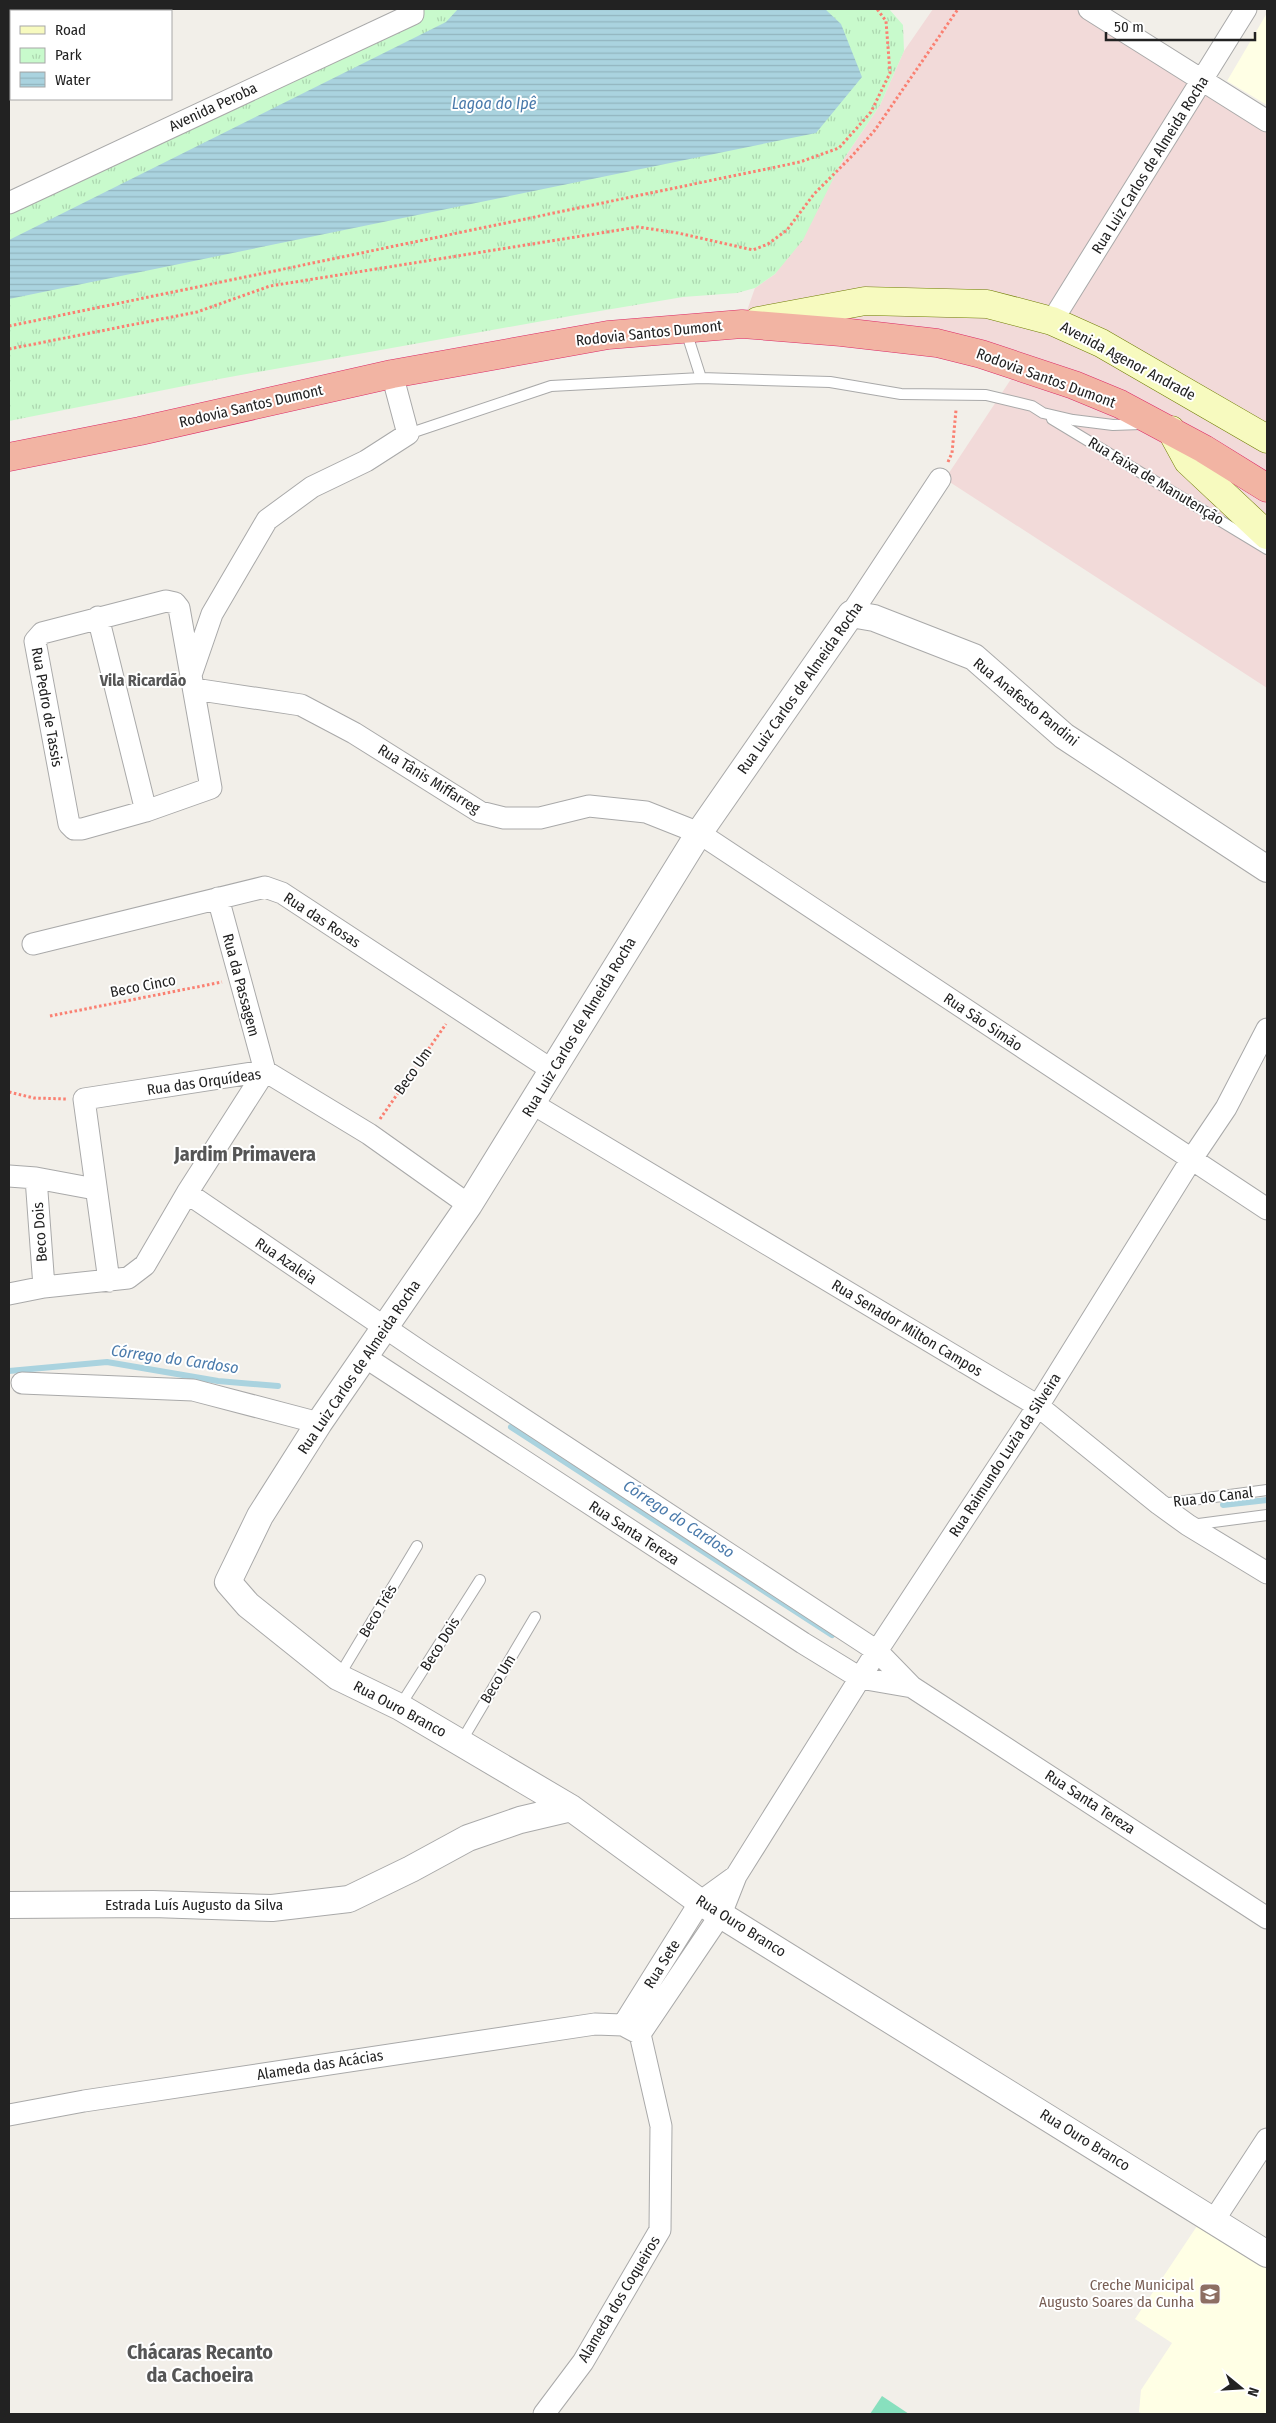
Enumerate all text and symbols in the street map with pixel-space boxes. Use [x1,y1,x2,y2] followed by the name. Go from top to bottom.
[10,10,172,100] legend
[1106,10,1255,42] scale bar
[1114,18,1144,36] text: 50 m
[55,21,86,39] text: Road
[55,46,82,64] text: Park
[55,71,91,89] text: Water
[1088,73,1212,257] street label: Rua Luiz Carlos de Almeida Rocha
[166,79,260,135] street label: Avenida Peroba
[452,94,537,113] water label: Lagoa do Ipê
[575,316,723,350] street label: Rodovia Santos Dumont
[1057,318,1199,404] street label: Avenida Agenor Andrade
[974,344,1118,412] street label: Rodovia Santos Dumont
[177,381,325,431] street label: Rodovia Santos Dumont
[1085,433,1227,529] street label: Rua Faixa de Manutenção
[734,598,866,778] street label: Rua Luiz Carlos de Almeida Rocha
[28,646,66,768] street label: Rua Pedro de Tassis
[970,654,1082,750] street label: Rua Anafesto Pandini
[99,671,187,690] district label: Vila Ricardão
[375,740,483,818] street label: Rua Tânis Miffarreg
[280,889,364,951] street label: Rua das Rosas
[219,932,263,1038] street label: Rua da Passagem
[518,934,640,1120] street label: Rua Luiz Carlos de Almeida Rocha
[109,971,177,1001] street label: Beco Cinco
[940,989,1026,1055] street label: Rua São Simão
[390,1044,436,1098] street label: Beco Um
[146,1065,262,1099] street label: Rua das Orquídeas
[173,1142,316,1166] district label: Jardim Primavera
[29,1201,51,1263] street label: Beco Dois
[252,1234,320,1288] street label: Rua Azaleia
[828,1276,986,1380] street label: Rua Senador Milton Campos
[294,1277,424,1457] street label: Rua Luiz Carlos de Almeida Rocha
[110,1341,240,1377] water label: Córrego do Cardoso
[945,1370,1065,1540] street label: Rua Raimundo Luzia da Silveira
[620,1476,738,1562] water label: Córrego do Cardoso
[1172,1483,1254,1511] street label: Rua do Canal
[585,1497,683,1569] street label: Rua Santa Tereza
[355,1581,401,1641] street label: Beco Três
[416,1614,464,1674] street label: Beco Dois
[477,1651,519,1707] street label: Beco Um
[350,1677,450,1741] street label: Rua Ouro Branco
[1041,1766,1139,1838] street label: Rua Santa Tereza
[693,1891,789,1961] street label: Rua Ouro Branco
[105,1896,283,1914] street label: Estrada Luís Augusto da Silva
[640,1936,684,1992] street label: Rua Sete
[256,2046,384,2084] street label: Alameda das Acácias
[1037,2105,1133,2175] street label: Rua Ouro Branco
[574,2233,664,2365] street label: Alameda dos Coqueiros
[1039,2276,1194,2311] place label: Creche Municipal Augusto Soares da Cunha
[1198,2282,1222,2306] school or university icon: Creche Municipal Augusto Soares da Cunha
[127,2340,273,2387] district label: Chácaras Recanto da Cachoeira
[1216,2363,1266,2413] north arrow
[1244,2385,1262,2398] text: N

